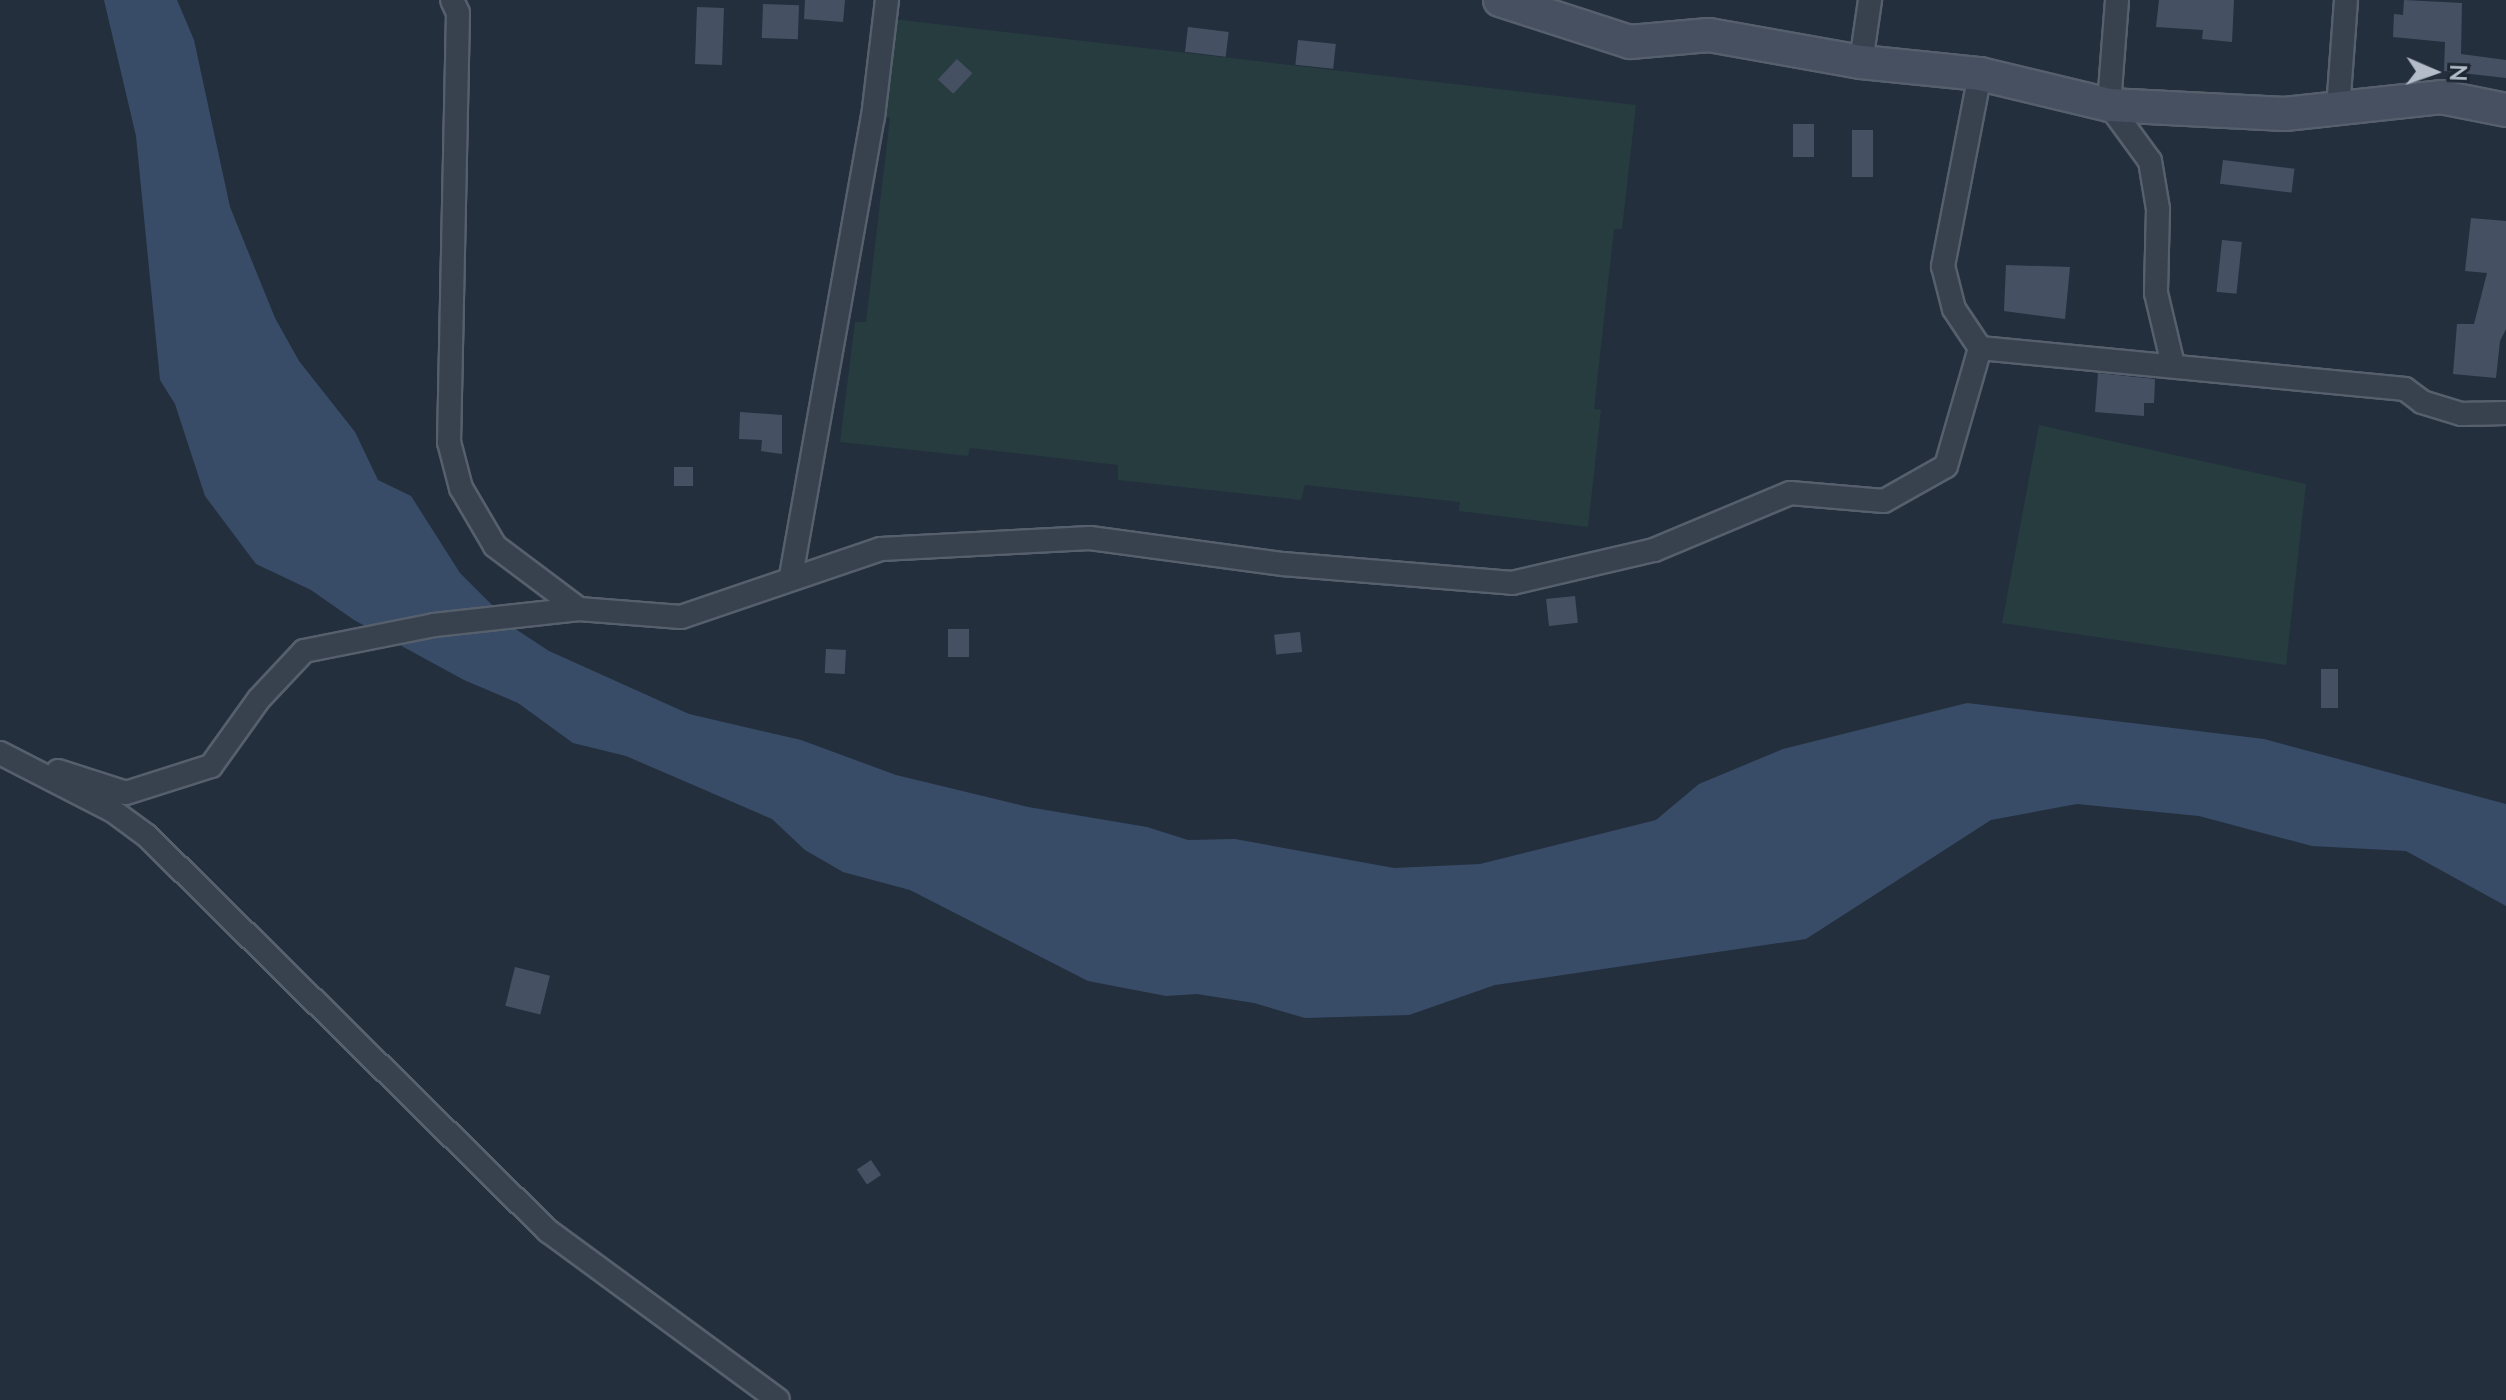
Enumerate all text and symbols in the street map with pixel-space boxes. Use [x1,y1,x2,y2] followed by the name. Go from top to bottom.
[2394,32,2474,112] north arrow
[2445,64,2472,82] text: N

